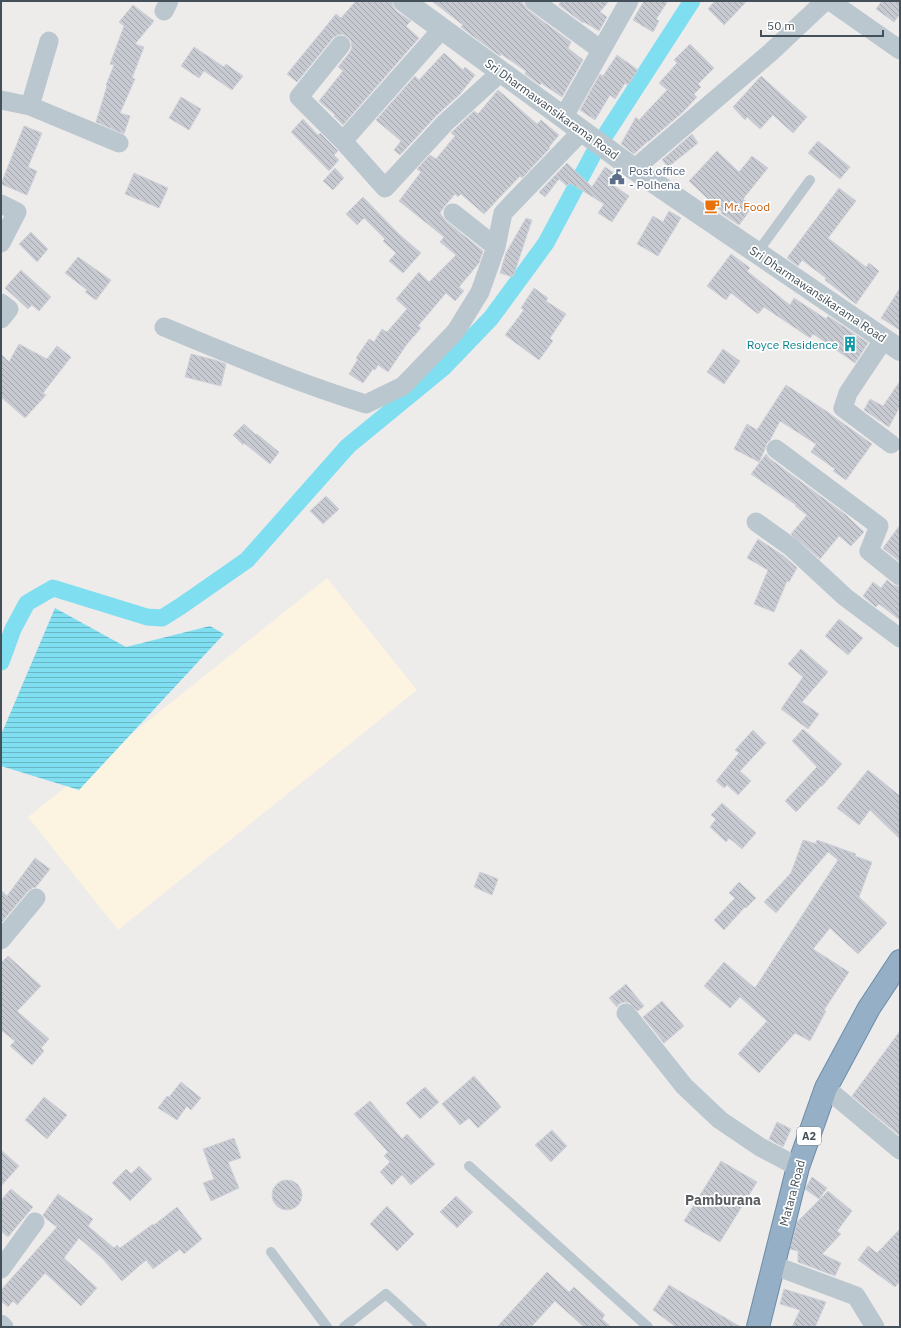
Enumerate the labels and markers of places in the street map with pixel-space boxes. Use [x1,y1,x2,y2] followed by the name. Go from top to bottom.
[629,163,686,192] place label: Post office - Polhena
[608,168,626,186] public building icon: Post office - Polhena
[703,197,721,215] cafe icon: Mr. Food
[724,199,770,214] place label: Mr. Food
[841,335,859,353] building icon: Royce Residence
[747,337,838,352] place label: Royce Residence

